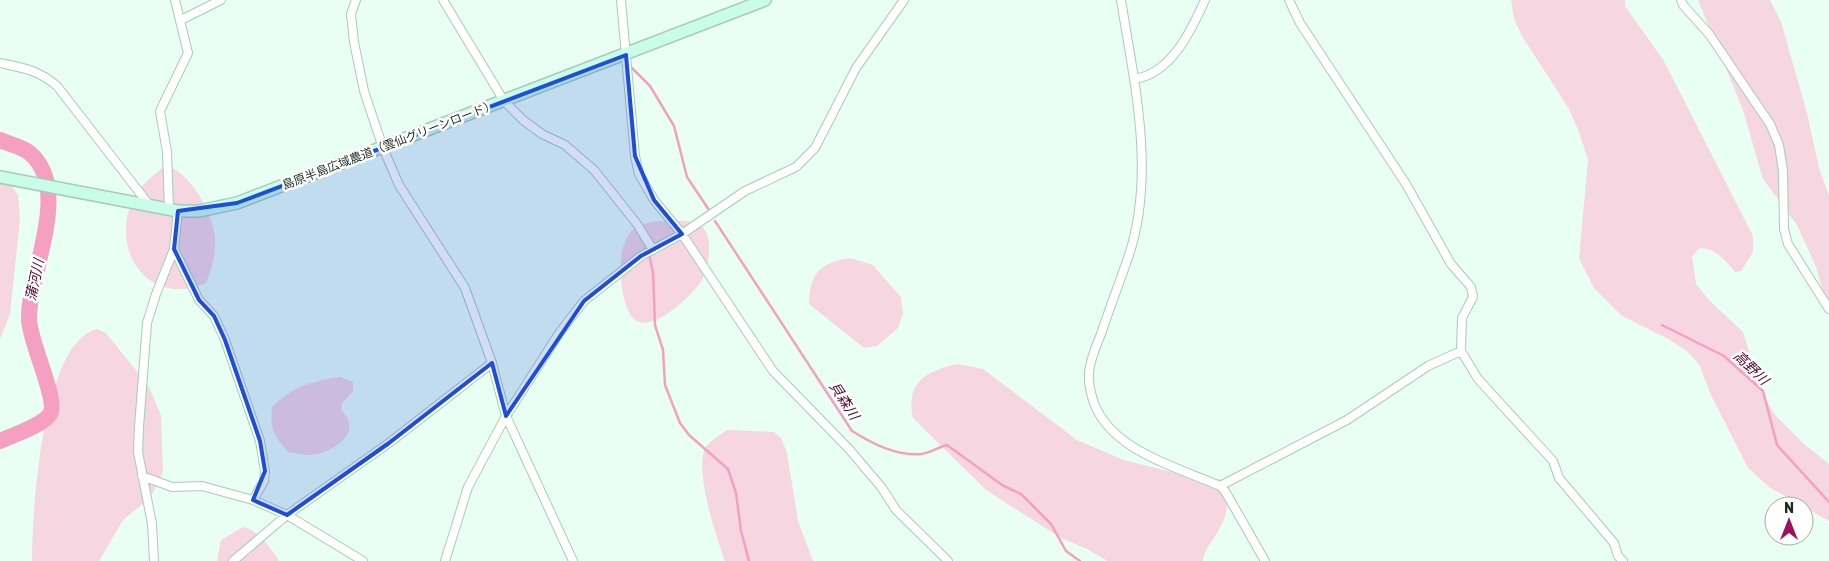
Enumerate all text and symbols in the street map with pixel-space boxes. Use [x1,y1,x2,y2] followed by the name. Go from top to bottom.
[280,98,498,192] street label: 島原半島広域農道（雲仙グリーンロード）
[22,256,48,302] water label: 蒲河川
[1730,347,1773,390] water label: 高野川
[825,379,864,425] water label: 貝森川
[1764,496,1814,546] north arrow
[1784,500,1794,517] text: N

